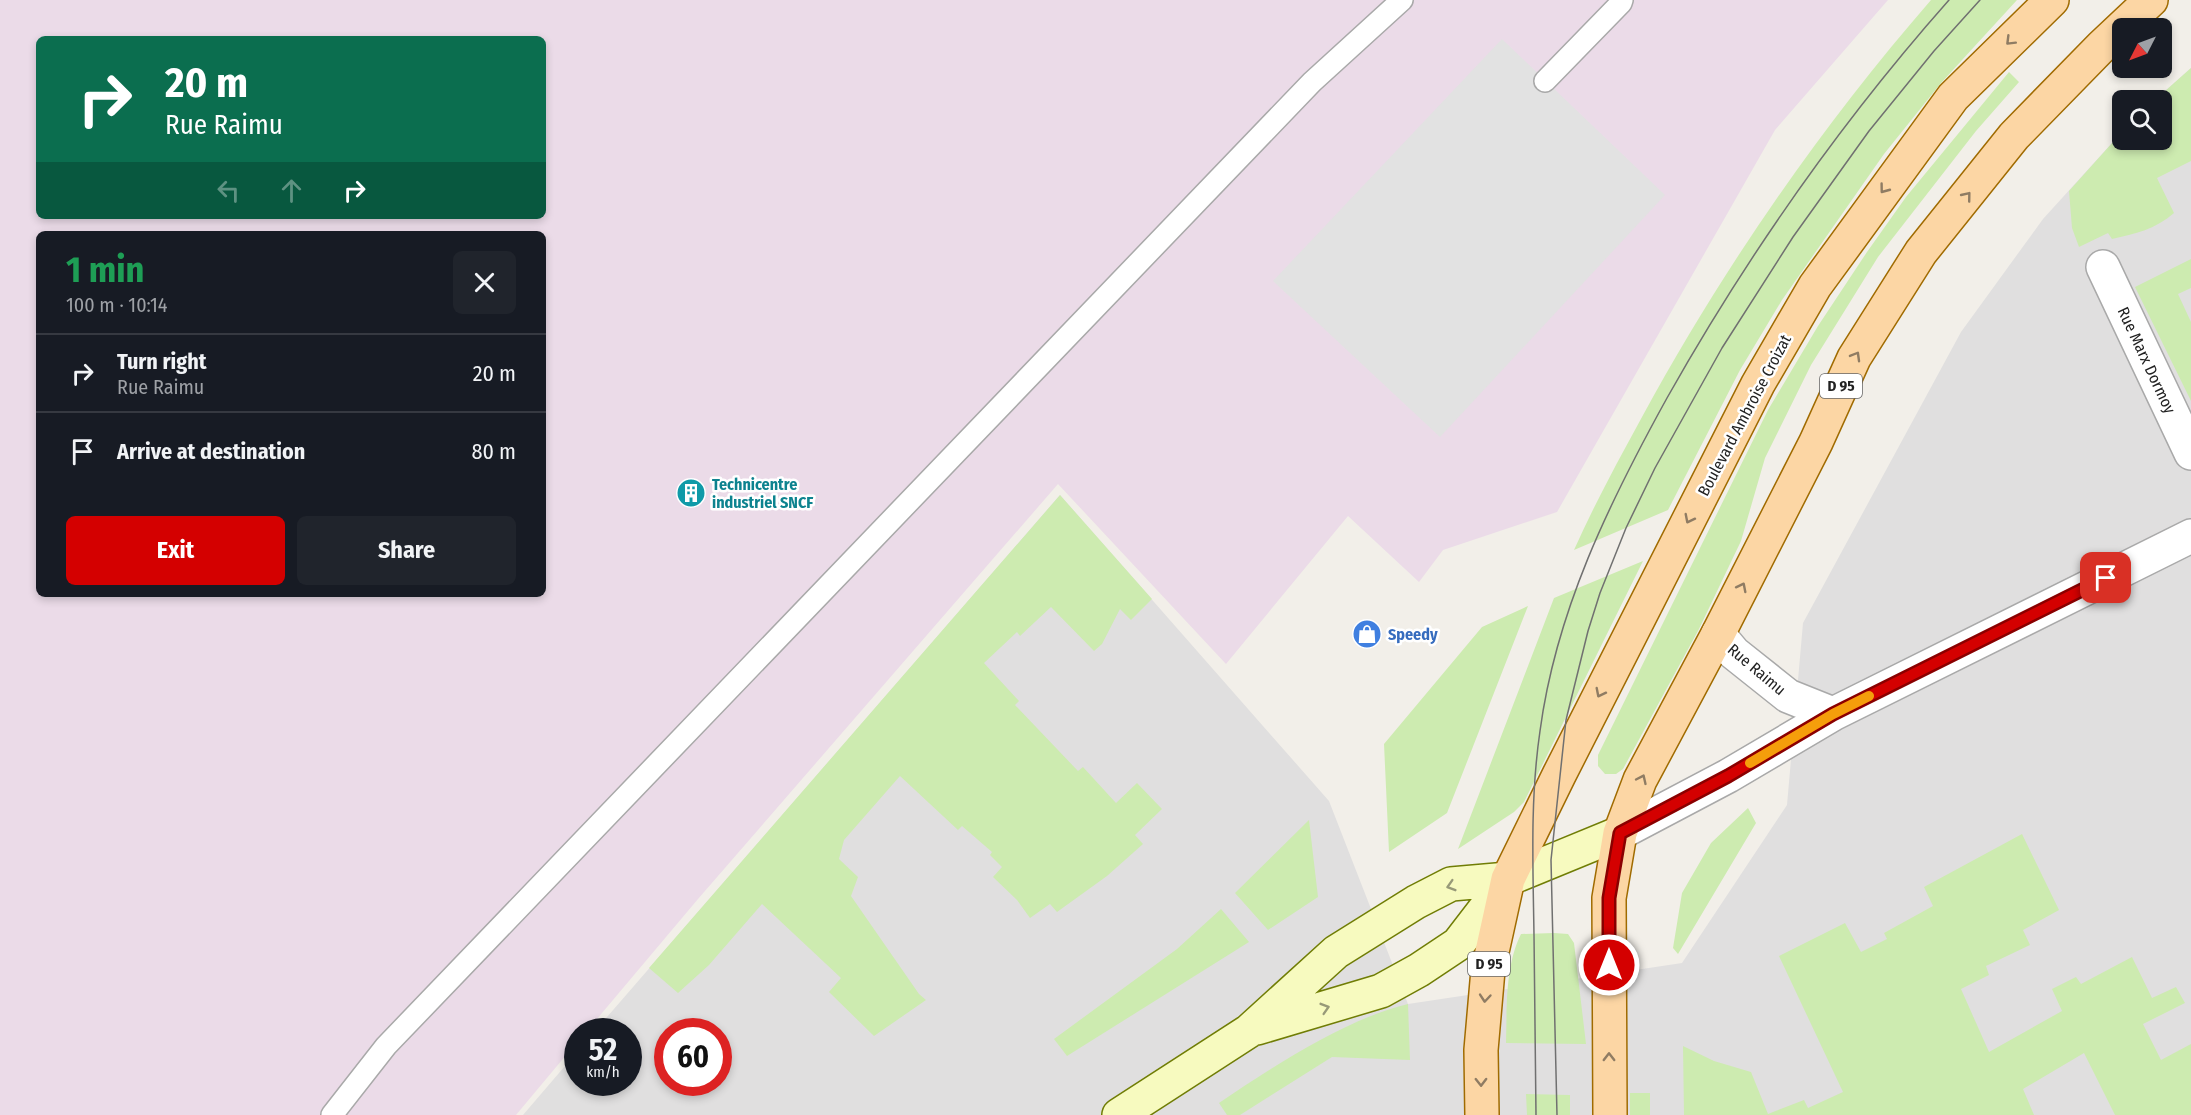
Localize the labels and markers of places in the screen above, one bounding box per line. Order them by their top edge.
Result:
place label: Technicentre industriel SNCF [712,475,813,512]
building icon: Technicentre industriel SNCF [675,477,707,509]
pin [2080,552,2131,603]
shop icon: Speedy [1351,618,1383,650]
place label: Speedy [1388,625,1438,644]

